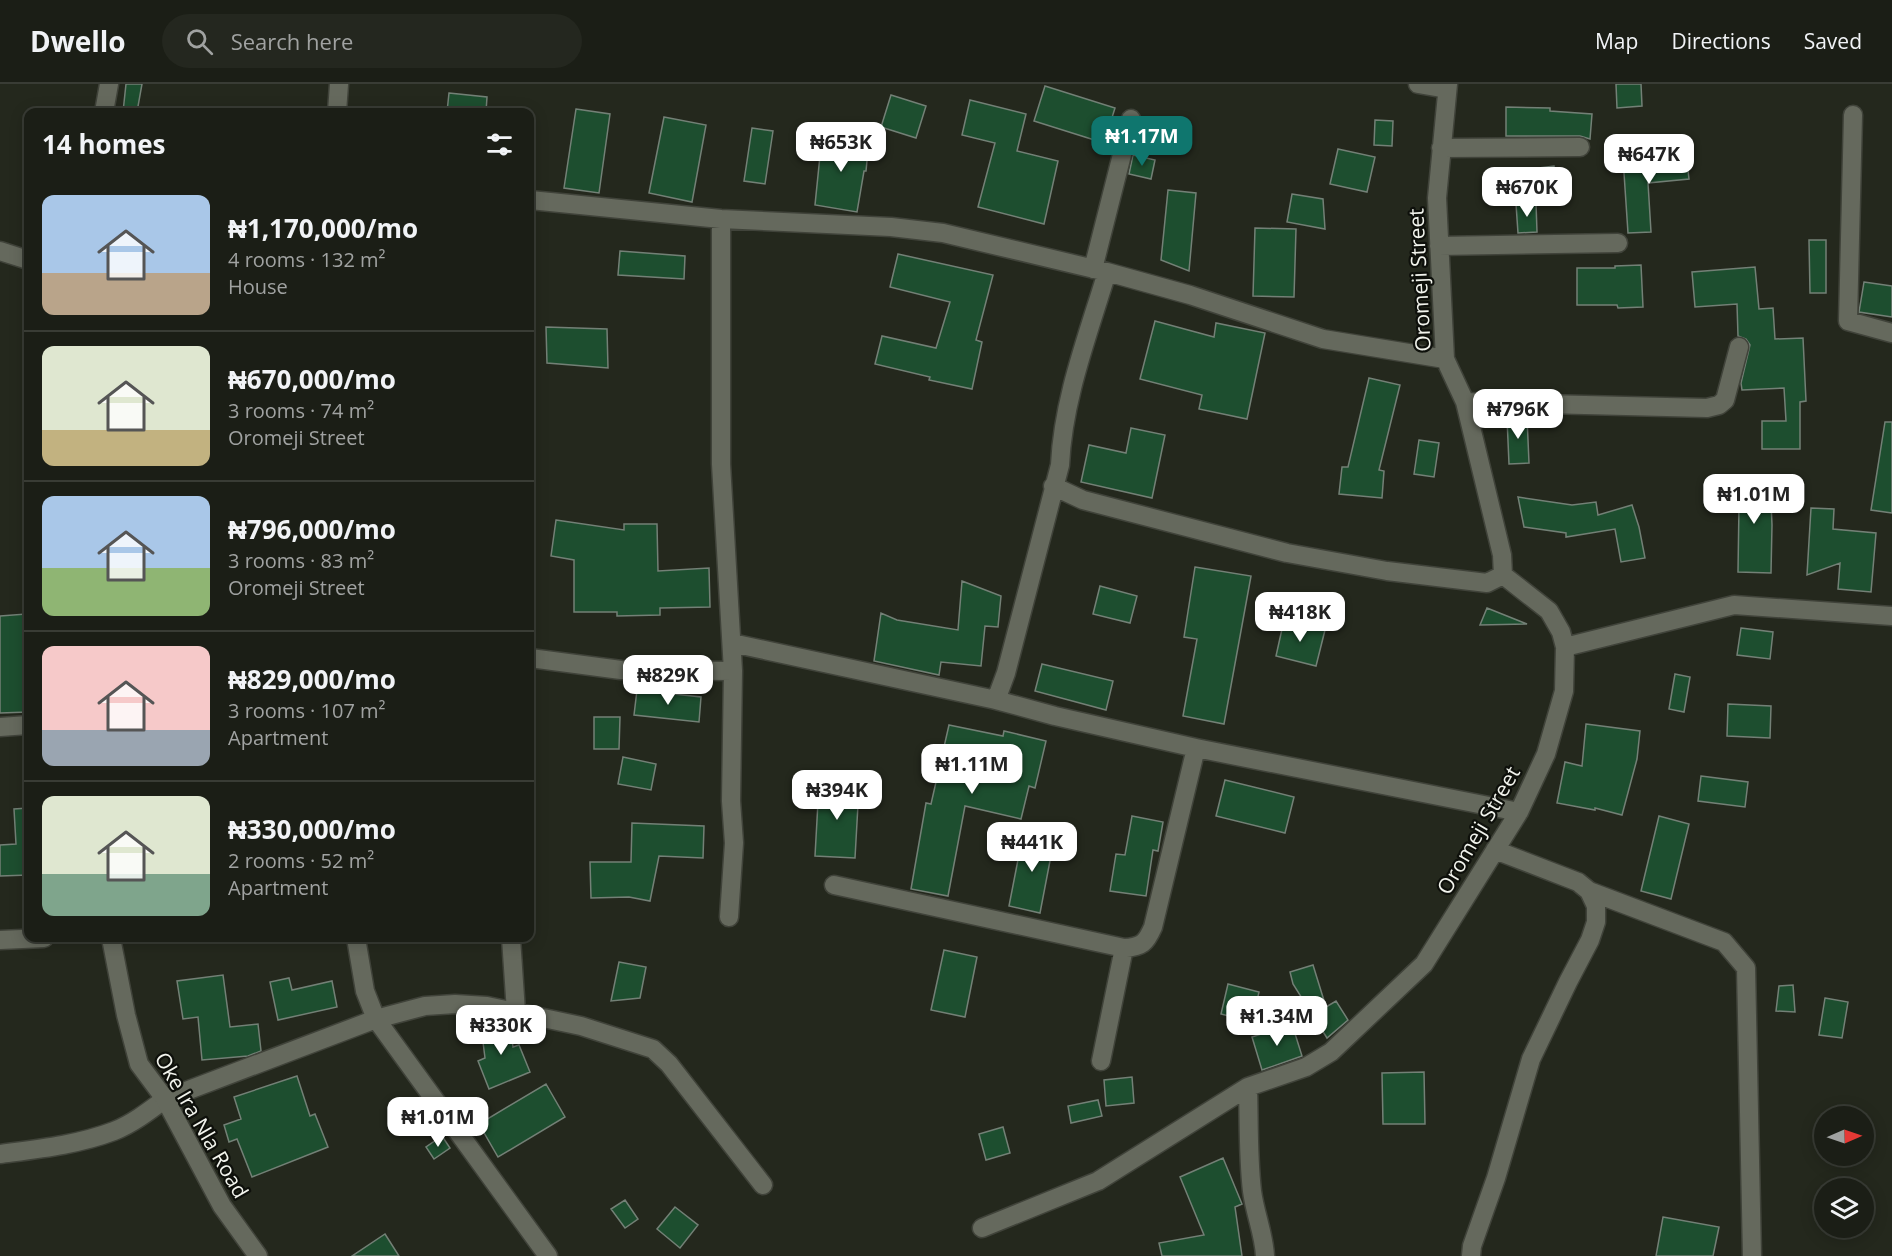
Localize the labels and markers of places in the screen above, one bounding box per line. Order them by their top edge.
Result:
pin: ₦1.17M [1093,116,1191,167]
pin: ₦653K [799,122,883,173]
pin: ₦647K [1607,134,1691,185]
pin: ₦670K [1485,167,1569,218]
pin: ₦796K [1476,389,1560,440]
pin: ₦1.01M [1705,474,1803,525]
pin: ₦418K [1258,592,1342,643]
pin: ₦829K [626,655,710,706]
pin: ₦1.11M [923,744,1021,795]
pin: ₦394K [795,770,879,821]
pin: ₦441K [990,822,1074,873]
pin: ₦1.34M [1228,996,1326,1047]
pin: ₦330K [459,1005,543,1056]
pin: ₦1.01M [389,1097,487,1148]

